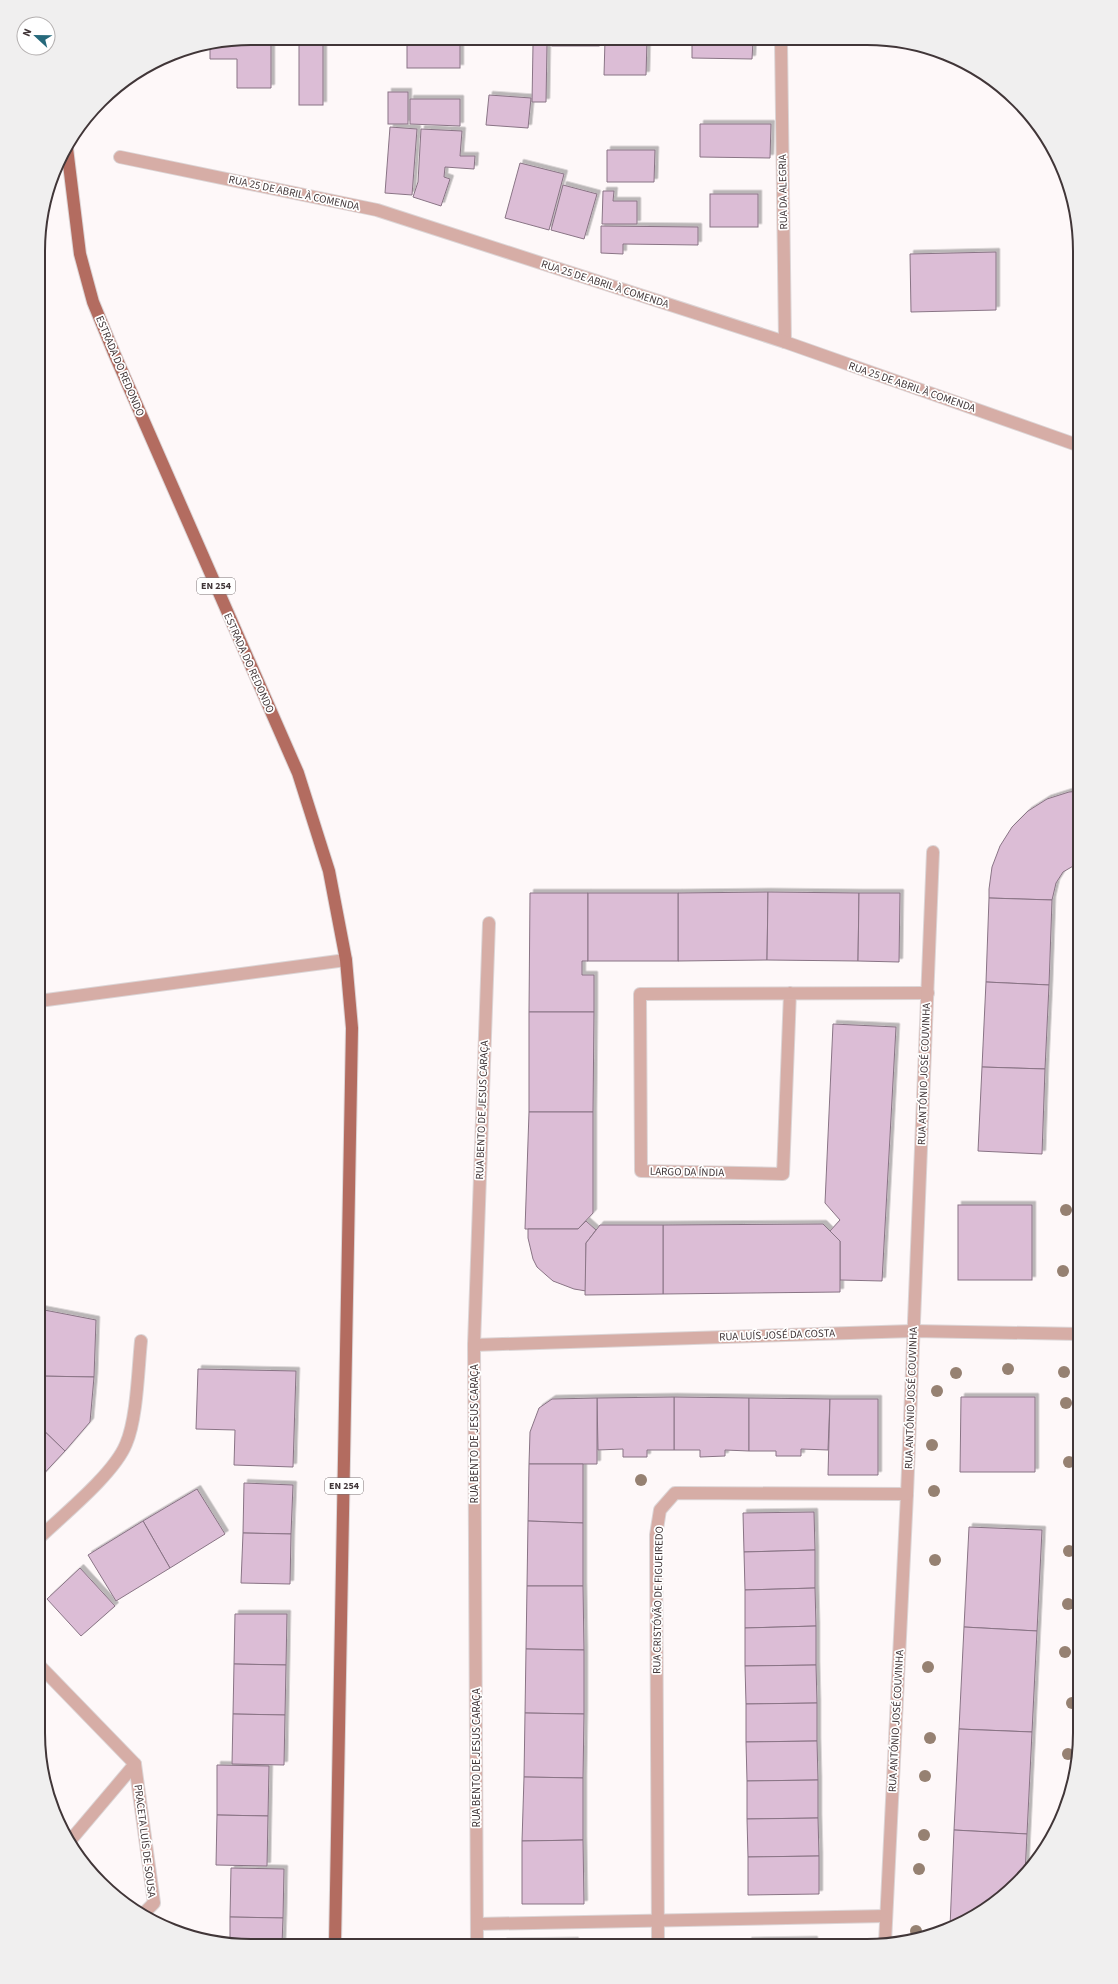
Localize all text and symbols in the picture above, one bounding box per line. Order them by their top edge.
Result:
north arrow [16,16,56,56]
text: N [19,26,36,39]
street label: RUA DA ALEGRIA [775,154,791,230]
street label: RUA 25 DE ABRIL À COMENDA [227,172,361,214]
street label: RUA 25 DE ABRIL À COMENDA [539,256,671,312]
street label: ESTRADA DO REDONDO [92,313,148,419]
street label: RUA 25 DE ABRIL À COMENDA [847,358,978,416]
road number: EN 254 [197,578,235,594]
street label: ESTRADA DO REDONDO [220,611,278,715]
street label: RUA ANTÓNIO JOSÉ COUVINHA [914,1003,934,1145]
street label: RUA BENTO DE JESUS CARAÇA [472,1040,492,1180]
street label: LARGO DA ÍNDIA [650,1164,724,1180]
street label: RUA LUÍS JOSÉ DA COSTA [719,1325,835,1345]
street label: RUA ANTÓNIO JOSÉ COUVINHA [901,1327,921,1469]
street label: RUA BENTO DE JESUS CARAÇA [467,1364,482,1504]
road number: EN 254 [325,1478,363,1494]
street label: RUA CRISTÓVÃO DE FIGUEIREDO [649,1526,667,1674]
street label: RUA ANTÓNIO JOSÉ COUVINHA [885,1649,907,1793]
street label: RUA BENTO DE JESUS CARAÇA [469,1688,484,1828]
street label: PRACETA LUÍS DE SOUSA [131,1784,159,1898]

